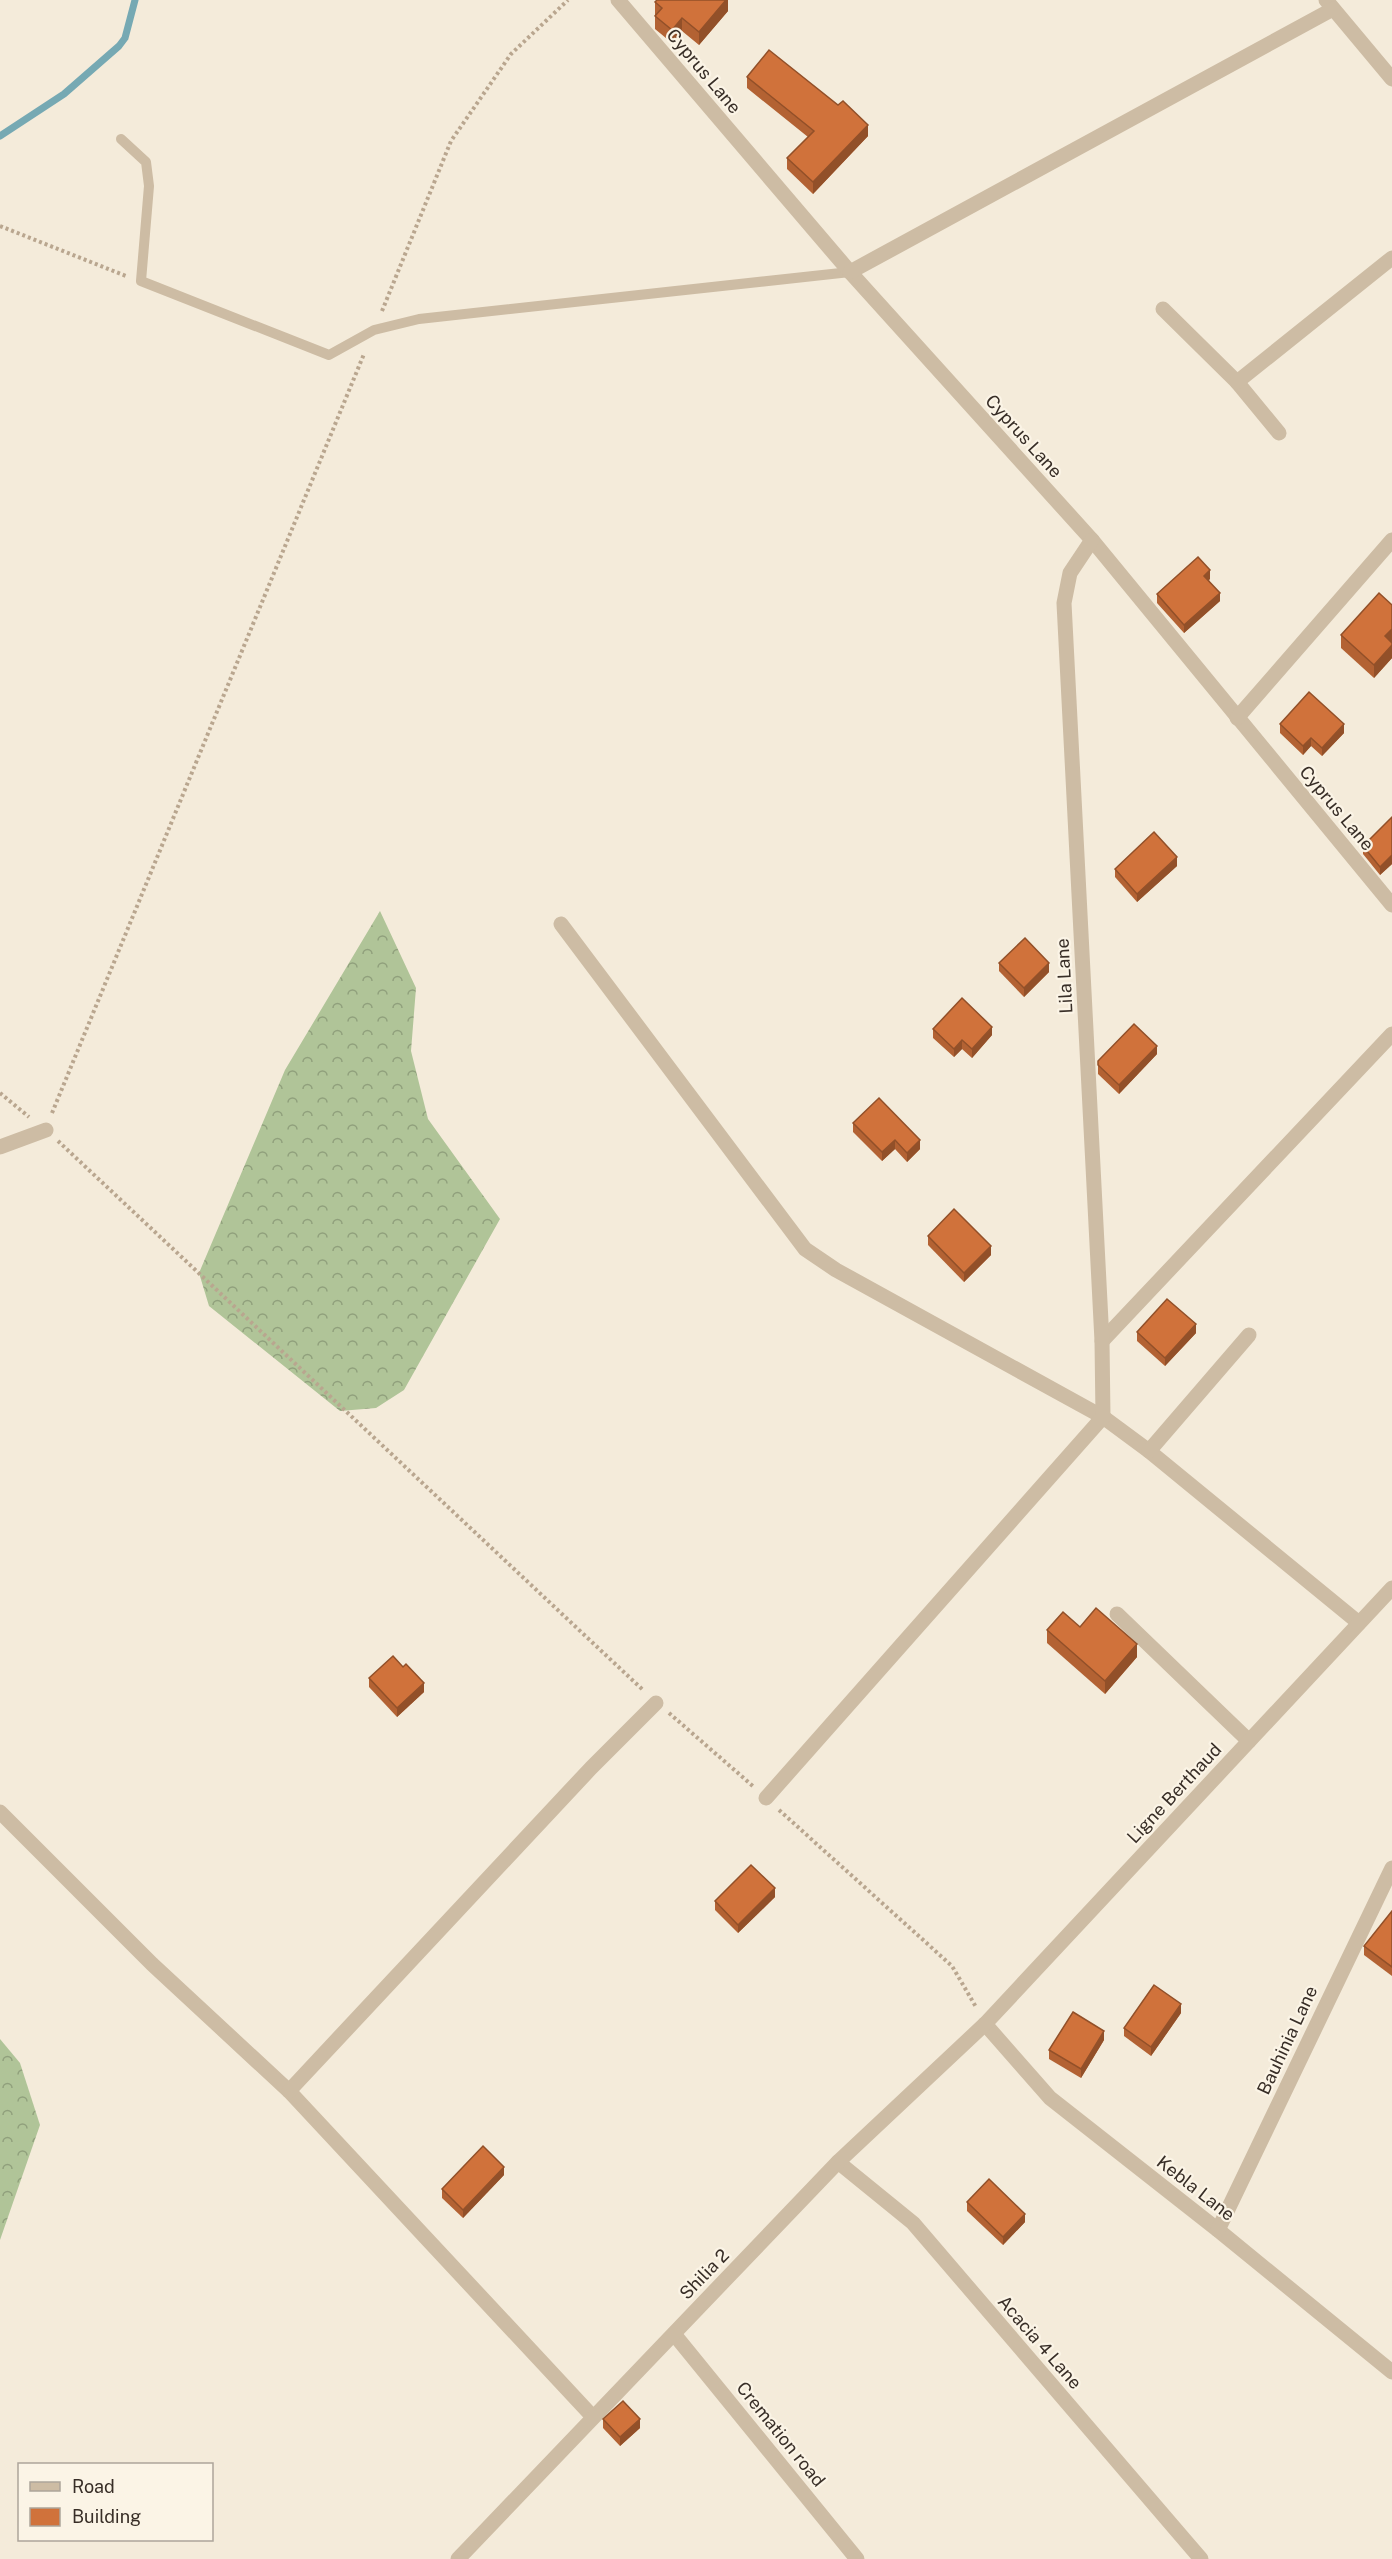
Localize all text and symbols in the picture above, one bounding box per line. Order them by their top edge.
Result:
street label: Cyprus Lane [662,24,746,118]
street label: Cyprus Lane [981,390,1067,482]
street label: Cyprus Lane [1295,761,1379,855]
street label: Lila Lane [1052,938,1076,1014]
street label: Ligne Berthaud [1123,1739,1225,1847]
street label: Bauhinia Lane [1253,1982,1321,2098]
street label: Kebla Lane [1153,2151,1239,2225]
street label: Shilia 2 [675,2244,733,2304]
street label: Acacia 4 Lane [994,2291,1086,2393]
street label: Cremation road [732,2377,830,2491]
legend [18,2463,213,2541]
text: Road [72,2476,115,2497]
text: Building [72,2506,141,2527]

